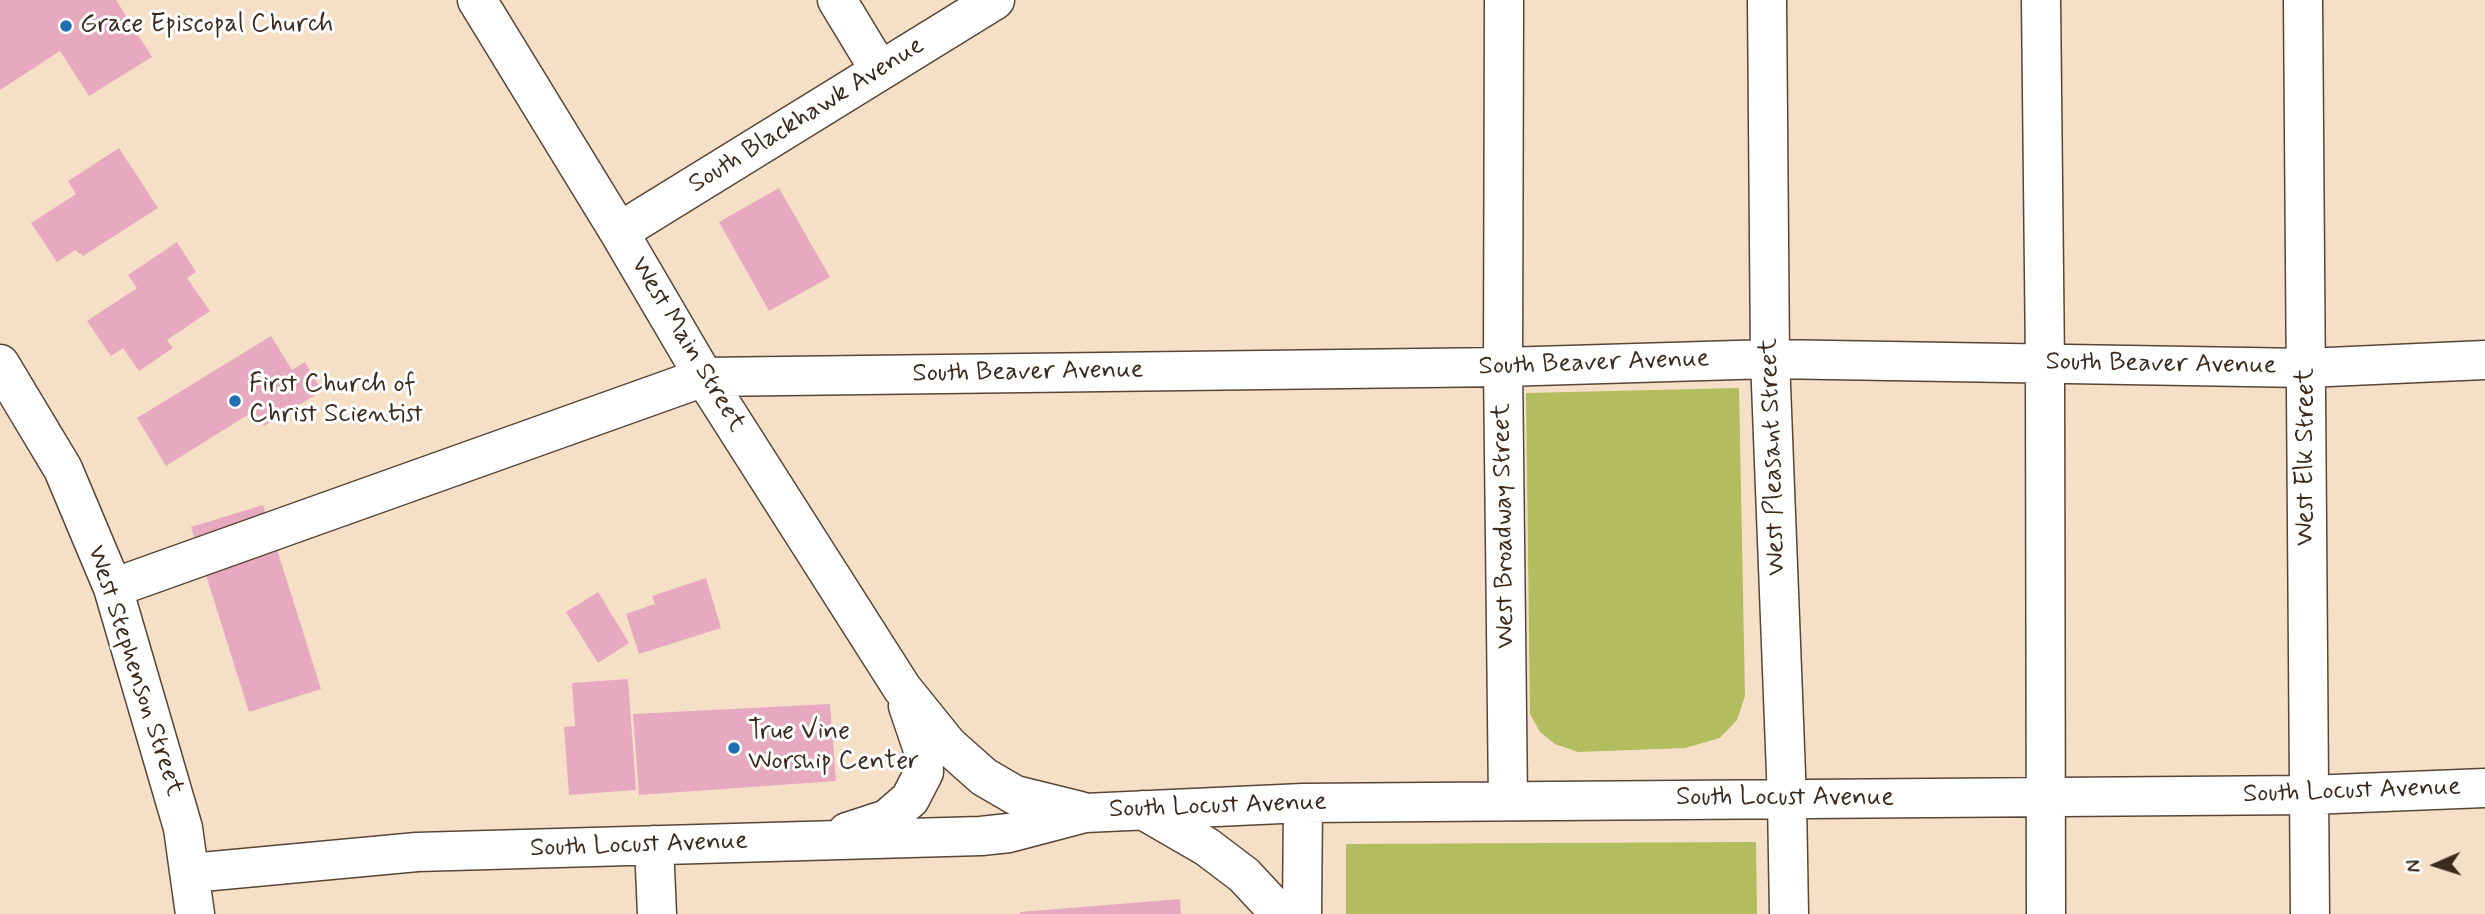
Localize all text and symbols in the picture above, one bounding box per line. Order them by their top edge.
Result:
place label: Grace Episcopal Church [80,10,333,42]
marker: Grace Episcopal Church [58,18,74,34]
street label: South Blackhawk Avenue [684,31,930,201]
street label: West Main Street [622,252,752,438]
street label: West Pleasant Street [1754,338,1794,576]
street label: South Beaver Avenue [1478,344,1710,384]
street label: South Beaver Avenue [2045,347,2277,383]
street label: South Beaver Avenue [912,355,1144,391]
street label: West Elk Street [2291,368,2323,546]
place label: First Church of Christ Scientist [249,370,423,432]
marker: First Church of Christ Scientist [227,393,243,409]
street label: West Broadway Street [1487,403,1523,649]
street label: West Stephenson Street [79,542,189,800]
place label: True Vine Worship Center [748,717,919,778]
marker: True Vine Worship Center [726,740,742,756]
street label: South Locust Avenue [2242,773,2462,811]
street label: South Locust Avenue [1676,783,1894,815]
street label: South Locust Avenue [1108,788,1328,826]
street label: South Locust Avenue [529,827,749,865]
north arrow [2401,830,2471,900]
text: N [2402,859,2427,873]

